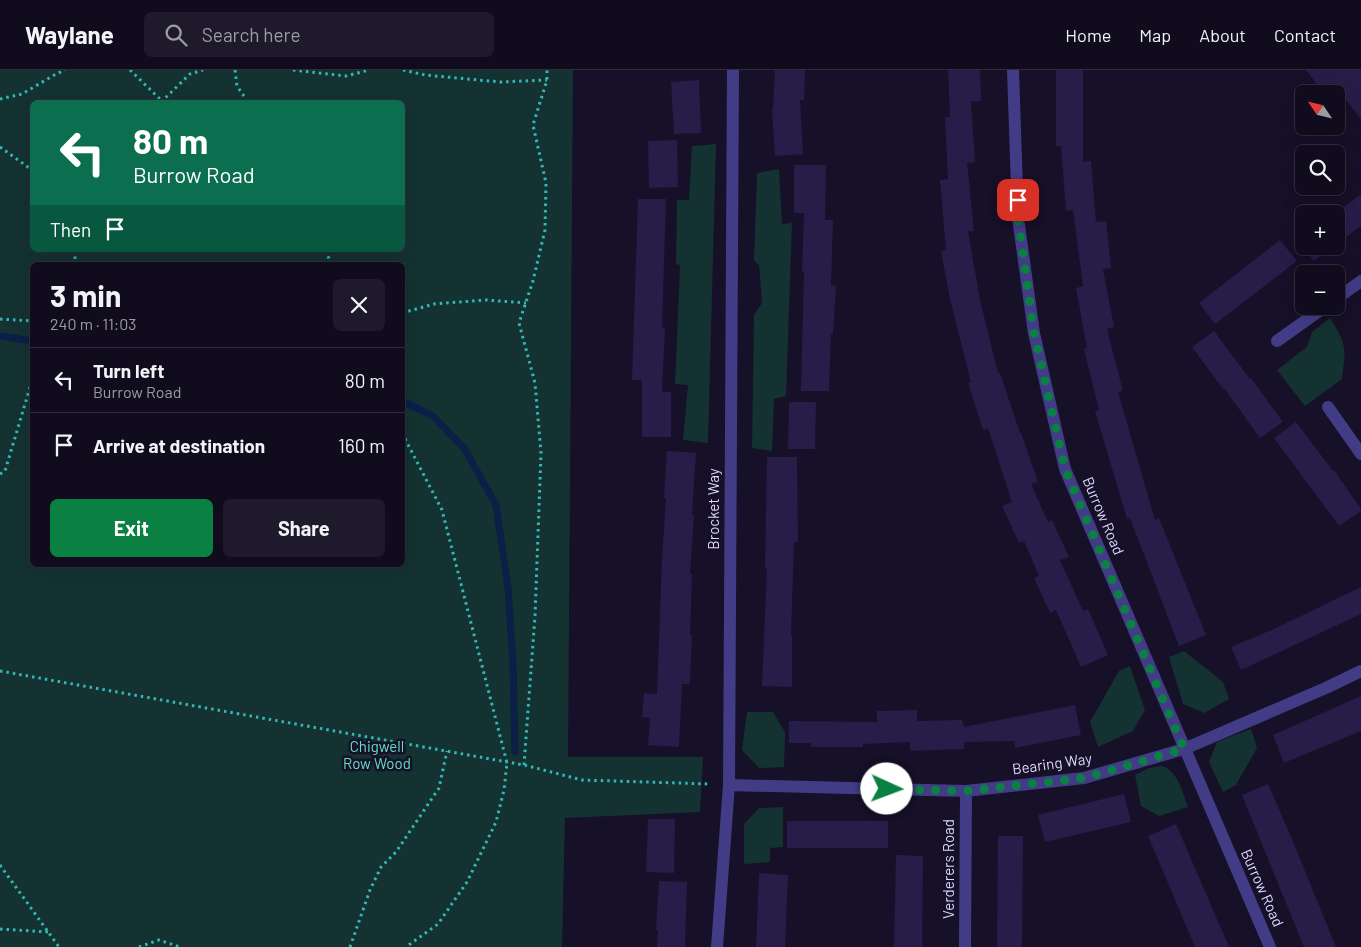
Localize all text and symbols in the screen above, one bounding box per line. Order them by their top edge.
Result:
search box [144,12,494,57]
text: Waylane [25,20,114,49]
icon: search [162,21,190,49]
text: Search here [202,23,301,46]
text: Home [1065,24,1111,46]
text: Map [1139,24,1171,46]
text: About [1199,24,1246,46]
text: Contact [1274,24,1336,46]
north arrow [1295,85,1345,135]
map controls [1295,85,1345,315]
text: 80 m [133,119,208,161]
icon: left [50,120,115,185]
button: search [1295,145,1345,195]
text: Burrow Road [133,161,255,187]
pin [997,179,1039,221]
icon: arrive [1004,186,1032,214]
button: + [1295,205,1345,255]
icon: arrive [101,215,129,243]
text: Then [50,218,91,241]
button: − [1295,265,1345,315]
text: 3 min [50,277,121,313]
button: close [333,279,385,331]
text: 240 m · 11:03 [50,314,137,333]
text: Turn left [93,359,164,382]
icon: left [50,366,78,394]
text: 80 m [345,369,385,392]
text: Burrow Road [93,382,181,401]
icon: arrive [50,431,78,459]
text: Arrive at destination [93,434,265,457]
text: 160 m [338,434,385,457]
street label: Brocket Way [704,468,722,550]
street label: Burrow Road [1079,474,1128,557]
button: Exit [50,499,213,557]
button: Share [223,499,385,557]
park label: Chigwell Row Wood [343,737,411,772]
street label: Bearing Way [1011,748,1093,778]
position arrow [860,762,912,814]
street label: Verderers Road [939,819,957,919]
street label: Burrow Road [1238,846,1288,929]

